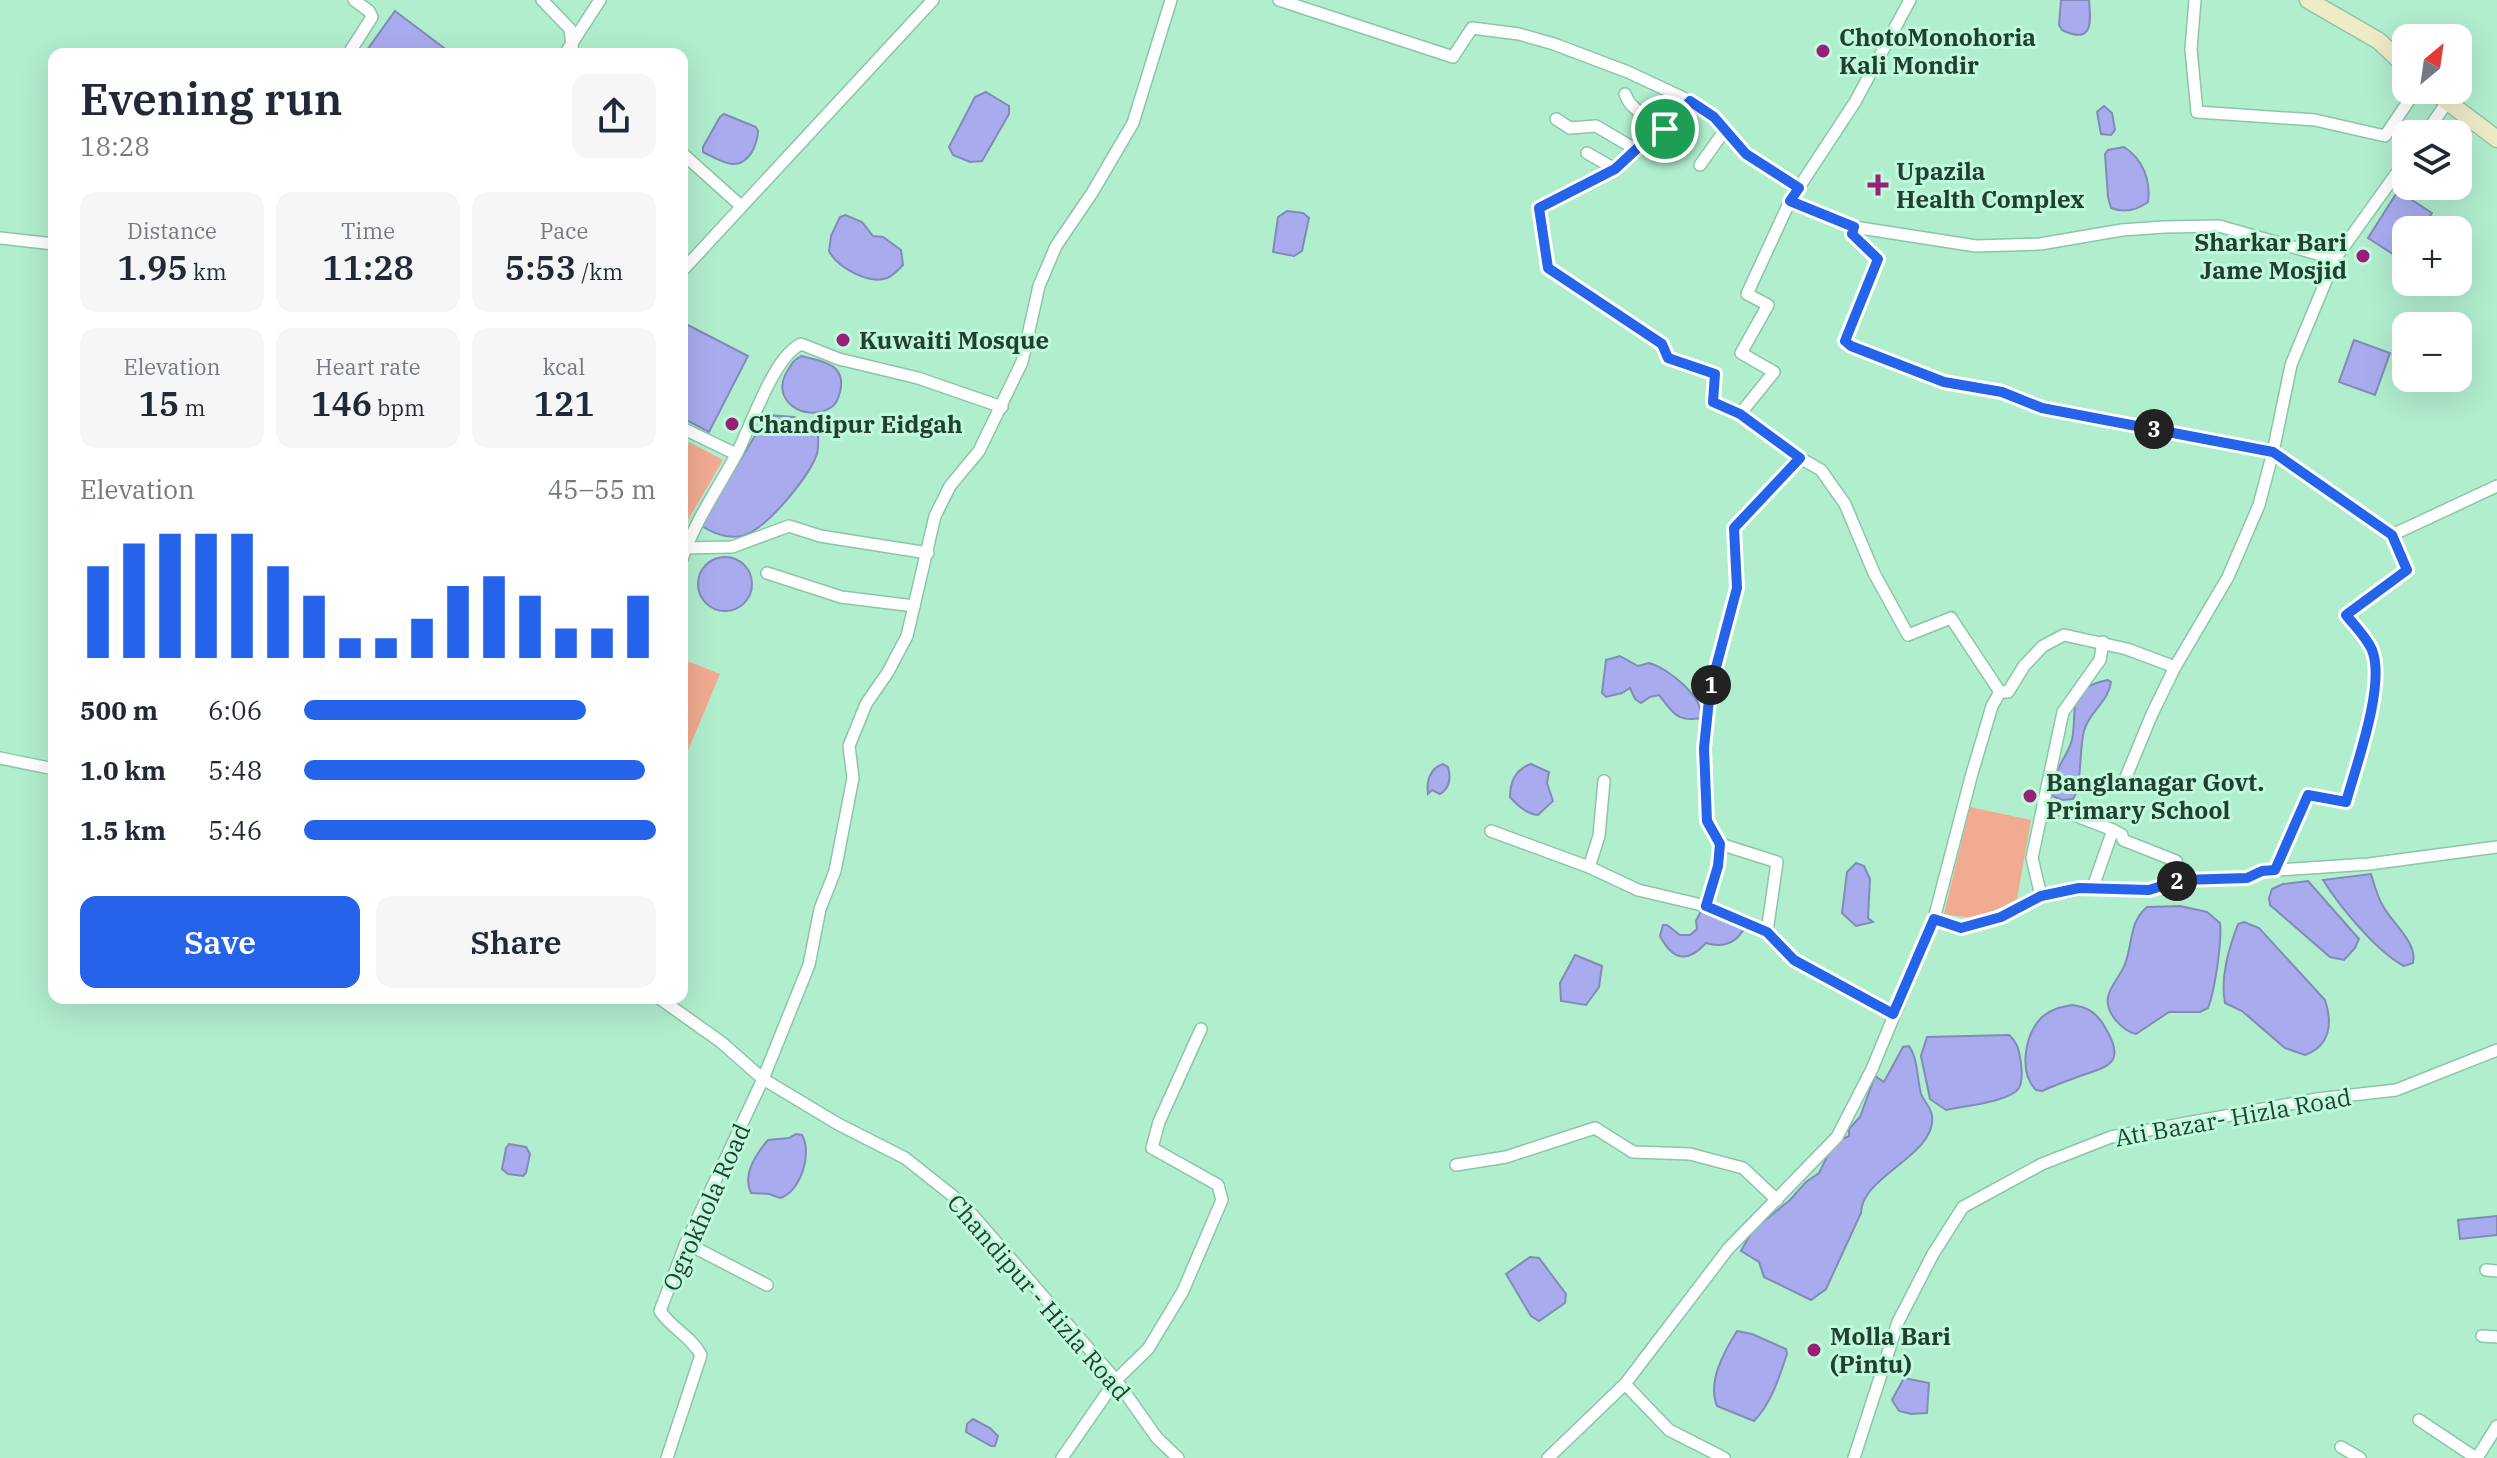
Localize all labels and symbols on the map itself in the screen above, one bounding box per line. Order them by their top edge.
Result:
place label: ChotoMonohoria Kali Mondir [1839,21,2036,81]
north arrow [2392,24,2472,104]
marker: ChotoMonohoria Kali Mondir [1814,42,1832,60]
pin [1631,95,1699,163]
place label: Upazila Health Complex [1896,155,2084,215]
marker: Upazila Health Complex [1867,174,1889,196]
place label: Sharkar Bari Jame Mosjid [2194,226,2347,286]
marker: Sharkar Bari Jame Mosjid [2354,247,2372,265]
place label: Kuwaiti Mosque [859,324,1049,356]
marker: Kuwaiti Mosque [834,331,852,349]
place label: Chandipur Eidgah [748,408,963,440]
pin: 3 [2134,409,2174,449]
marker: Chandipur Eidgah [723,415,741,433]
pin: 1 [1691,665,1731,705]
place label: Banglanagar Govt. Primary School [2046,766,2264,826]
marker: Banglanagar Govt. Primary School [2021,787,2039,805]
pin: 2 [2157,861,2197,901]
street label: Ati Bazar- Hizla Road [2112,1080,2354,1154]
street label: Ogrokhola Road [655,1118,757,1296]
street label: Chandipur - Hizla Road [940,1187,1138,1407]
place label: Molla Bari (Pintu) [1830,1320,1951,1380]
marker: Molla Bari (Pintu) [1805,1341,1823,1359]

